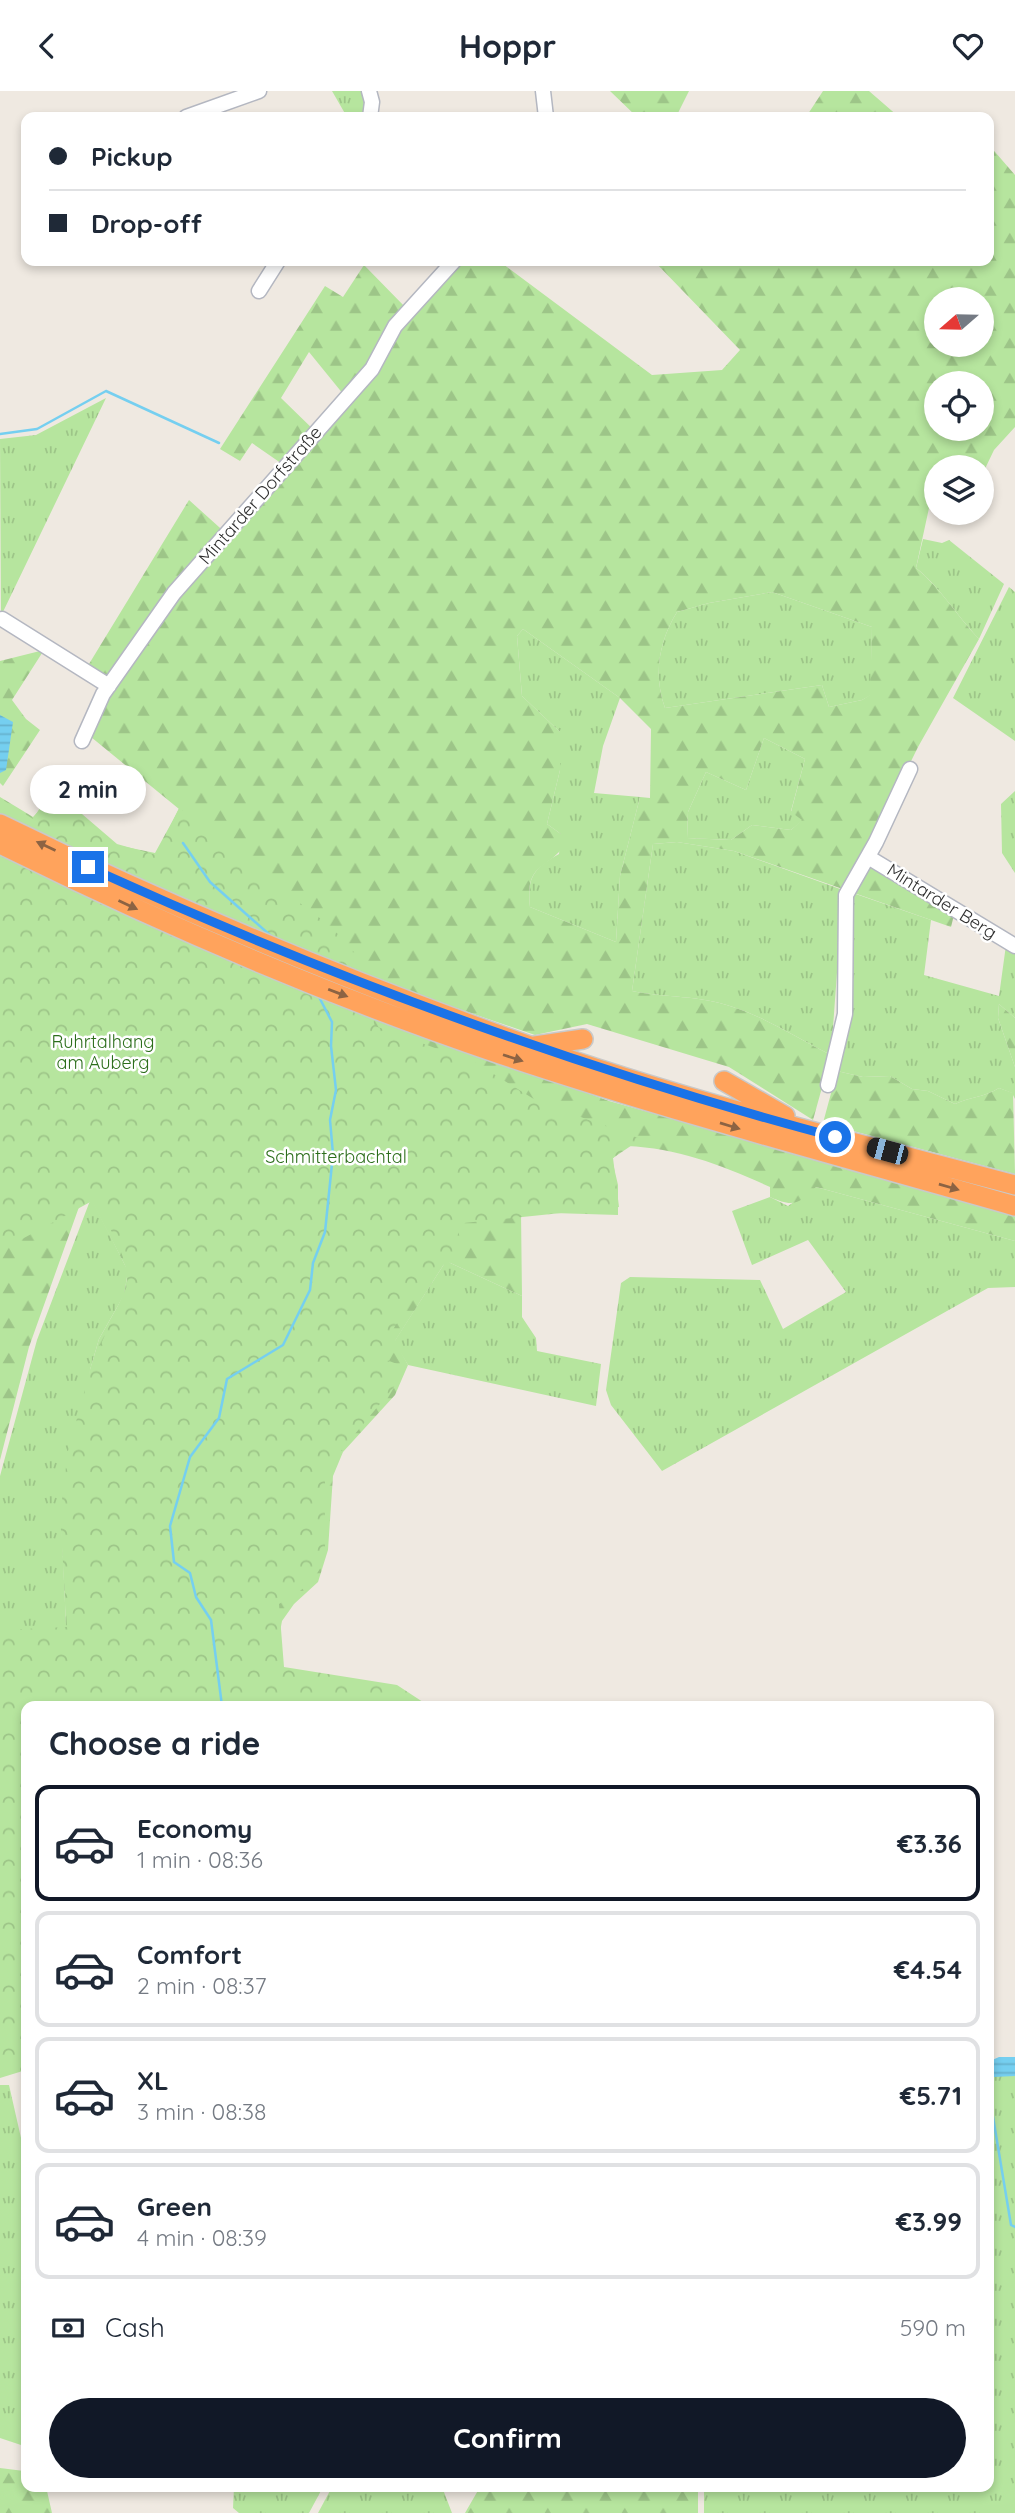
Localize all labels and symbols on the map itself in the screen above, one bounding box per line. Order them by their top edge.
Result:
north arrow [924,287,994,357]
street label: Mintarder Dorfstraße [194,421,326,569]
callout: 2 min [30,765,146,815]
one-way arrow [36,841,56,852]
route end [72,851,104,883]
street label: Mintarder Berg [883,858,1001,944]
one-way arrow [118,899,138,911]
one-way arrow [327,988,348,999]
park label: Ruhrtalhang am Auberg [51,1030,155,1074]
one-way arrow [502,1053,523,1064]
route start [819,1121,851,1153]
one-way arrow [719,1122,740,1132]
car [864,1135,911,1167]
park label: Schmitterbachtal [265,1145,407,1168]
one-way arrow [939,1183,960,1193]

